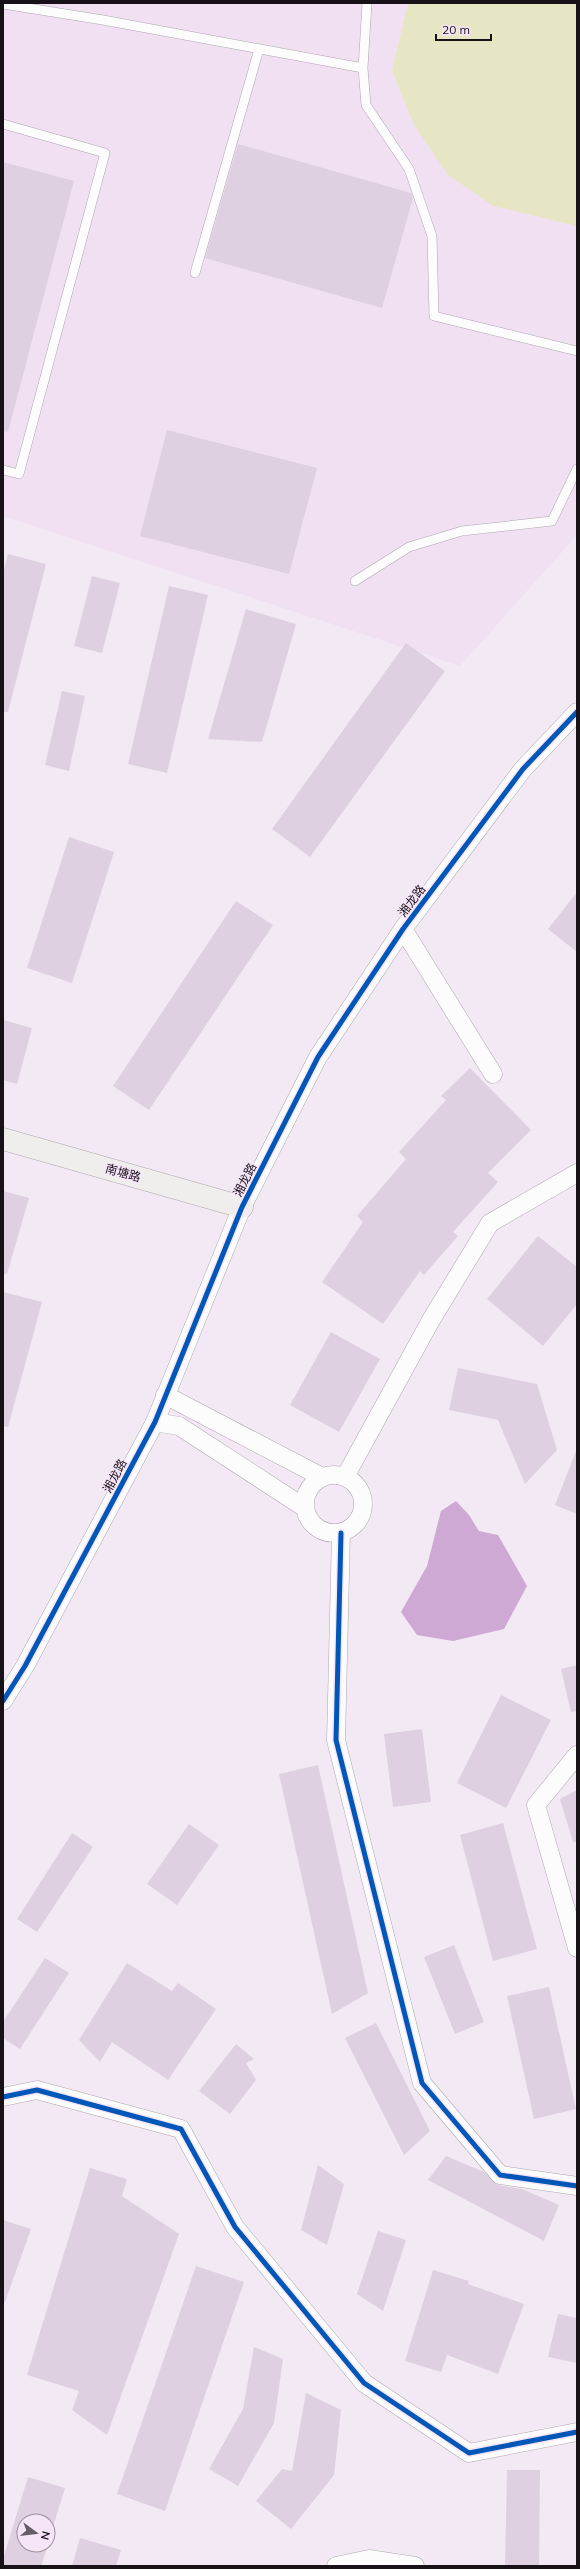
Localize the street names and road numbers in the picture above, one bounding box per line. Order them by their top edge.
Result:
street label: 湘龙路 [395,882,428,920]
street label: 南塘路 [104,1160,143,1185]
street label: 湘龙路 [230,1160,259,1199]
street label: 湘龙路 [99,1456,130,1495]

